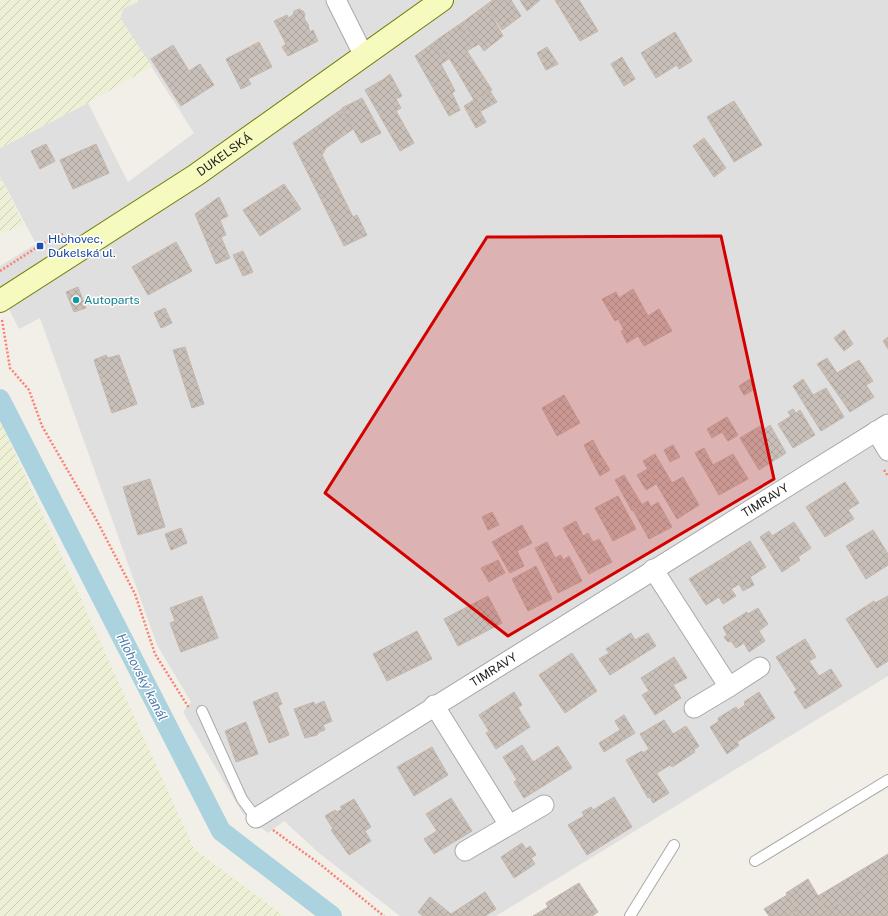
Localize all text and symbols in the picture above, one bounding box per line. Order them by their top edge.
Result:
street label: DUKELSKÁ [194,130,255,179]
place label: Hlohovec, Dukelská ul. [48,232,116,260]
marker: Hlohovec, Dukelská ul. [35,241,45,251]
place label: Autoparts [84,293,140,307]
marker: Autoparts [71,295,81,305]
street label: TIMRAVY [739,480,792,520]
water label: Hlohovský kanál [114,631,171,723]
street label: TIMRAVY [468,650,520,690]

